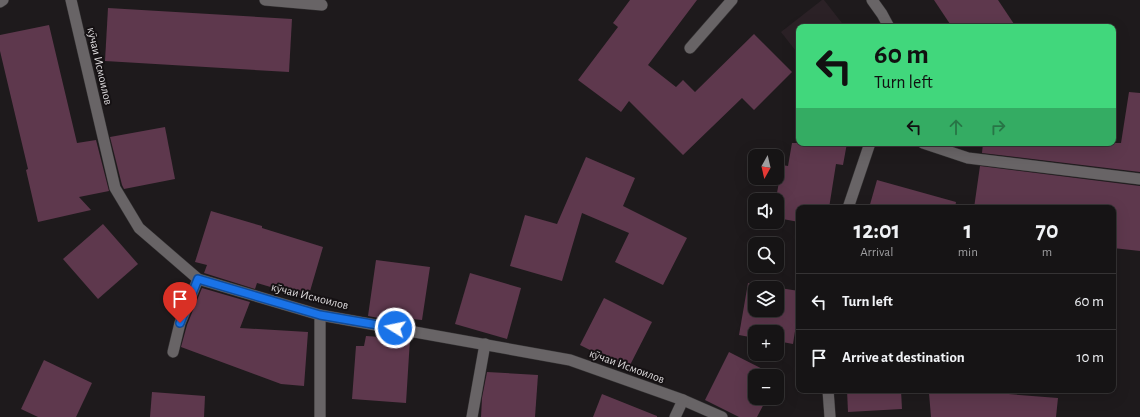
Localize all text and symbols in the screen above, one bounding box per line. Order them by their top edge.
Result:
street label: кӯчаи Исмоилов [84,26,115,107]
icon: left [808,40,860,92]
text: 60 m [874,41,929,69]
text: Turn left [874,74,933,92]
icon: left [903,116,925,138]
icon: ahead [945,116,967,138]
icon: right [987,116,1009,138]
north arrow [748,149,784,185]
map controls [748,149,784,405]
button: sound [748,193,784,229]
text: 12:01 [854,219,900,243]
text: 1 [964,219,972,243]
text: 70 [1036,219,1058,243]
button: search [748,237,784,273]
text: Arrival [860,246,894,259]
text: min [958,246,978,259]
text: m [1042,246,1052,259]
street label: кӯчаи Исмоилов [270,281,350,312]
button: layers [748,281,784,317]
pin [163,282,197,323]
icon: arrive [169,288,191,310]
icon: left [808,291,830,313]
text: Turn left [842,294,893,309]
text: 60 m [1075,294,1104,309]
position arrow [374,307,416,349]
button: + [748,325,784,361]
street label: кӯчаи Исмоилов [587,347,667,386]
icon: arrive [808,347,830,369]
text: Arrive at destination [842,350,965,365]
text: 10 m [1076,350,1104,365]
button: − [748,369,784,405]

